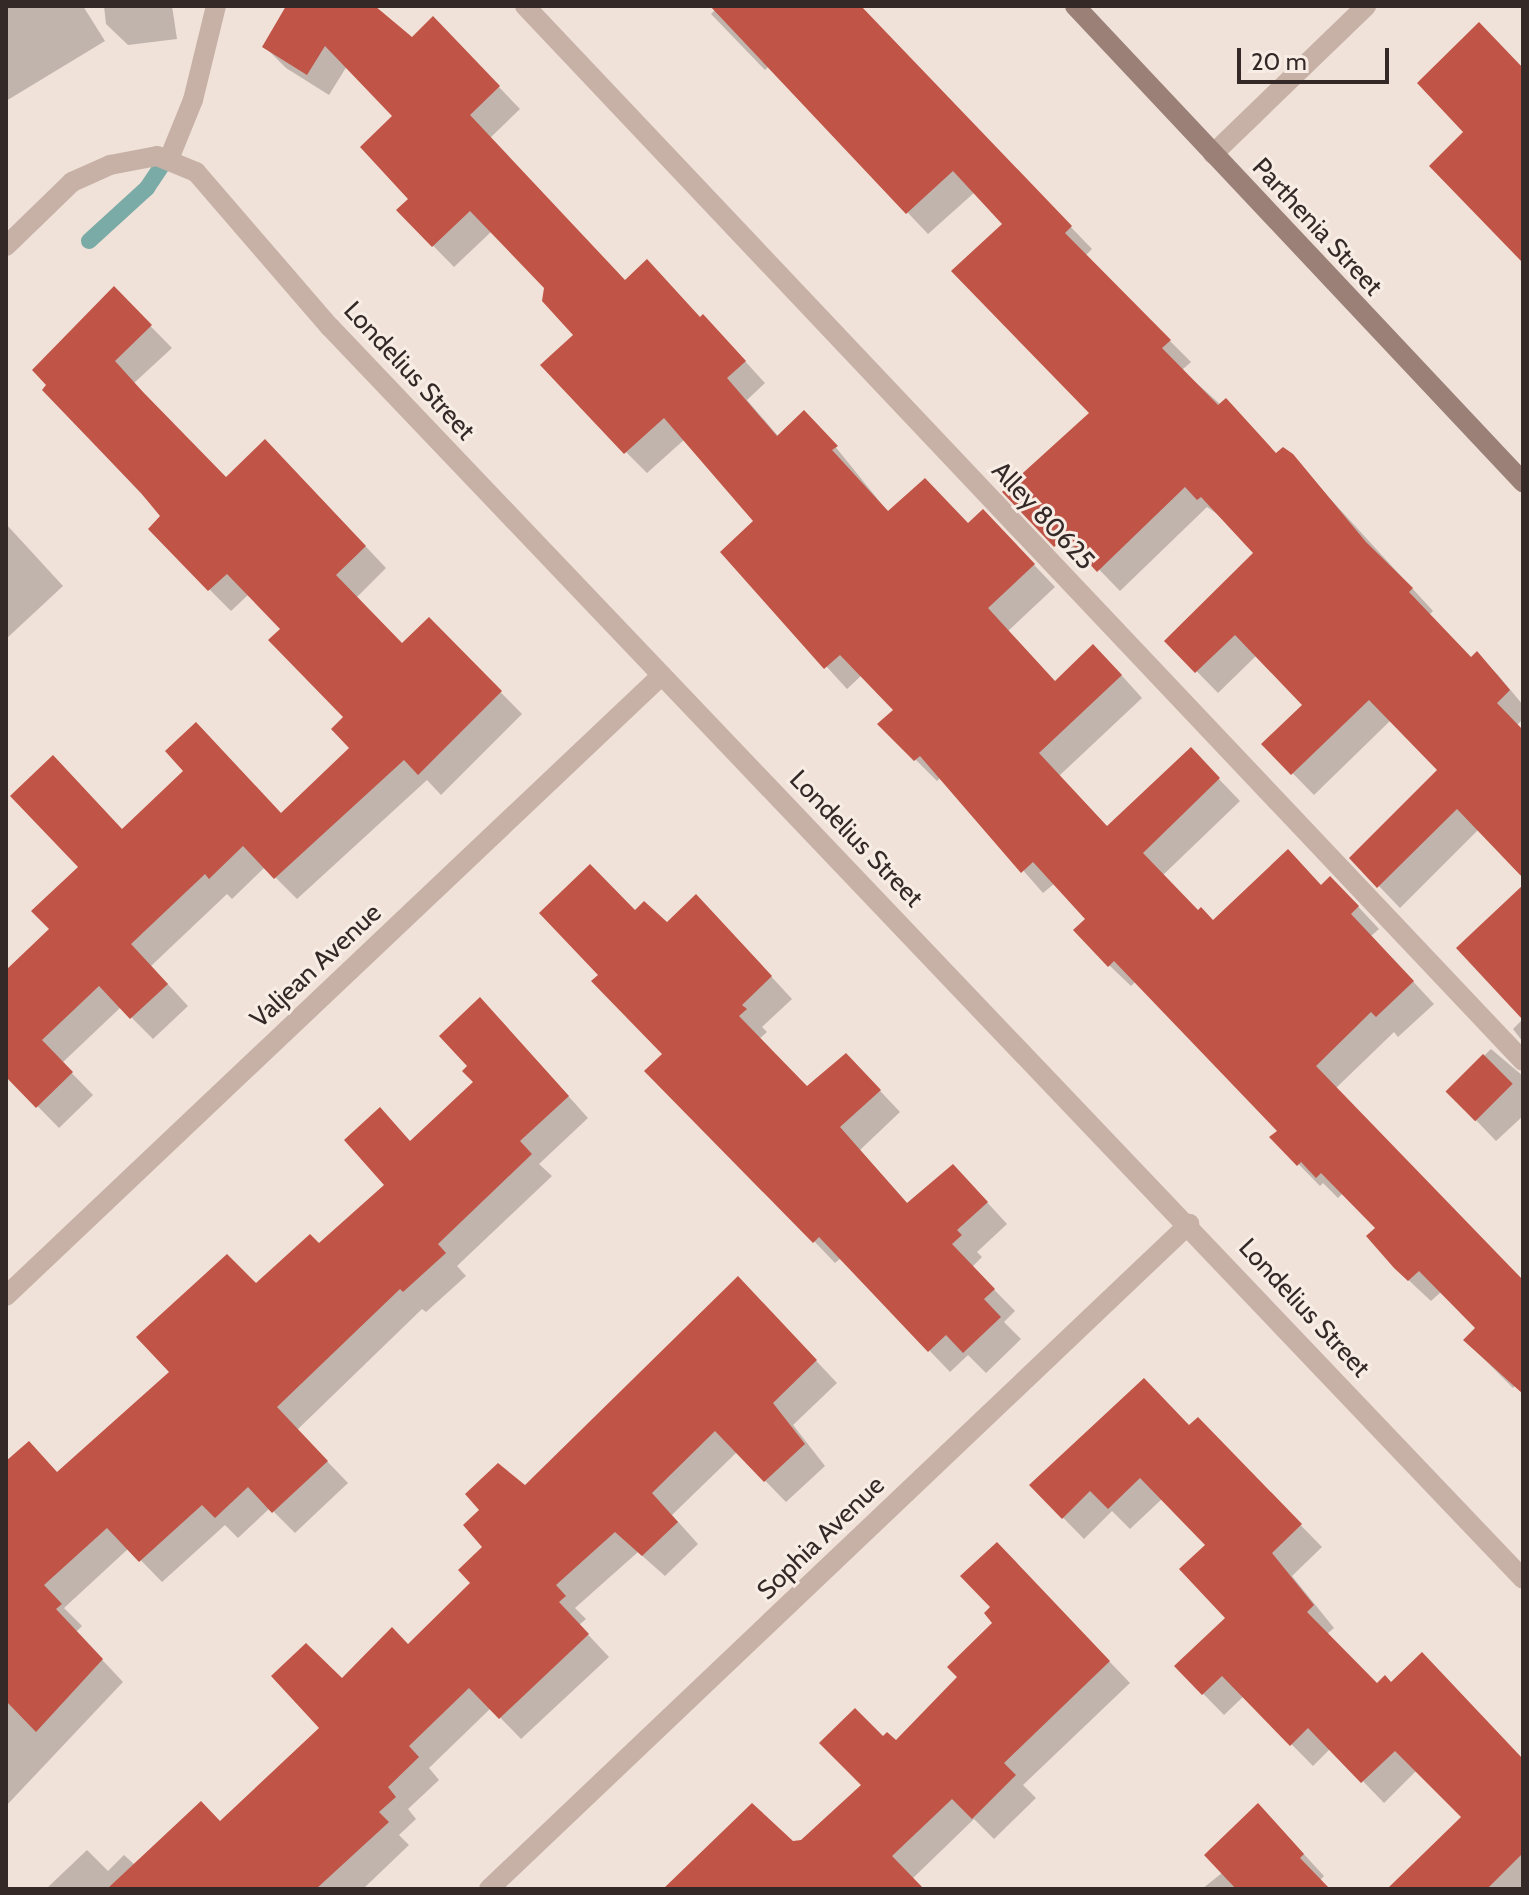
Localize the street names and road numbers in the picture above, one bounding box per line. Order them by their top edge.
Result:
street label: Parthenia Street [1245,152,1389,302]
street label: Londelius Street [337,295,481,447]
street label: Alley 80625 [985,455,1101,577]
street label: Londelius Street [783,764,929,914]
street label: Valjean Avenue [244,897,388,1035]
street label: Londelius Street [1232,1232,1376,1384]
street label: Sophia Avenue [751,1470,891,1606]

